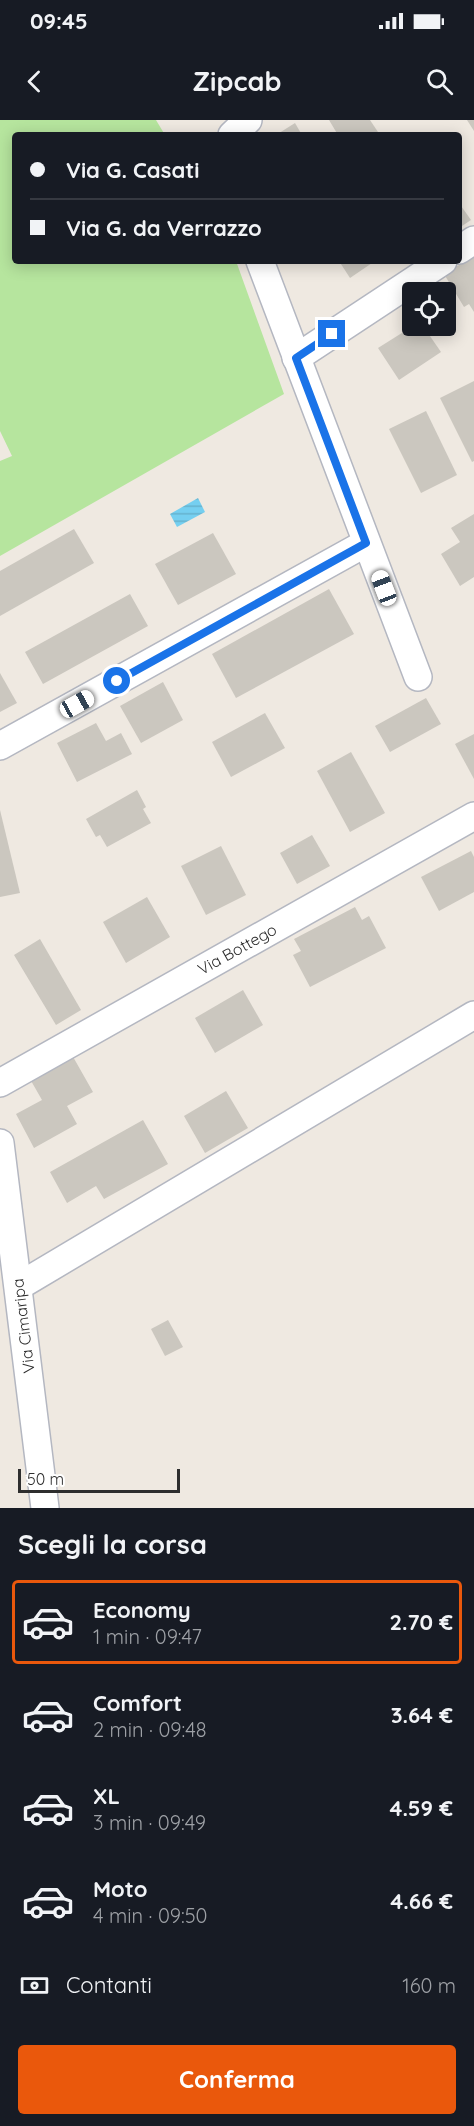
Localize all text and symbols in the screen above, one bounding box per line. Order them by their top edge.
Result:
text: 09:45 [30,7,88,35]
text: Zipcab [193,64,281,98]
icon: back [18,65,51,98]
icon: search [423,65,456,98]
text: Via G. Casati [66,156,199,184]
text: Via G. da Verrazzo [66,214,262,242]
map controls [402,282,456,336]
button: locate [402,282,456,336]
route end [318,320,345,347]
car [369,568,399,608]
route start [103,667,130,694]
car [57,687,97,721]
street label: Via Bottego [194,919,280,979]
street label: Via Cimaripa [7,1278,39,1374]
scale bar [18,1466,180,1494]
text: 50 m [27,1469,64,1489]
text: Scegli la corsa [18,1527,207,1561]
icon: car [21,1595,75,1649]
text: Economy [93,1596,191,1624]
text: 2.70 € [389,1608,453,1636]
text: 1 min · 09:47 [93,1624,202,1649]
icon: car [21,1688,75,1742]
text: Comfort [93,1689,182,1717]
text: 3.64 € [391,1701,453,1729]
text: 2 min · 09:48 [93,1717,207,1742]
icon: car [21,1781,75,1835]
text: XL [93,1782,120,1810]
text: 4.59 € [389,1794,453,1822]
text: 3 min · 09:49 [93,1810,206,1835]
icon: car [21,1874,75,1928]
text: Moto [93,1875,147,1903]
text: 4.66 € [390,1887,453,1915]
text: 4 min · 09:50 [93,1903,208,1928]
icon: cash [18,1969,51,2002]
text: Contanti [66,1971,152,1999]
text: 160 m [402,1973,456,1998]
button: Conferma [18,2045,456,2114]

